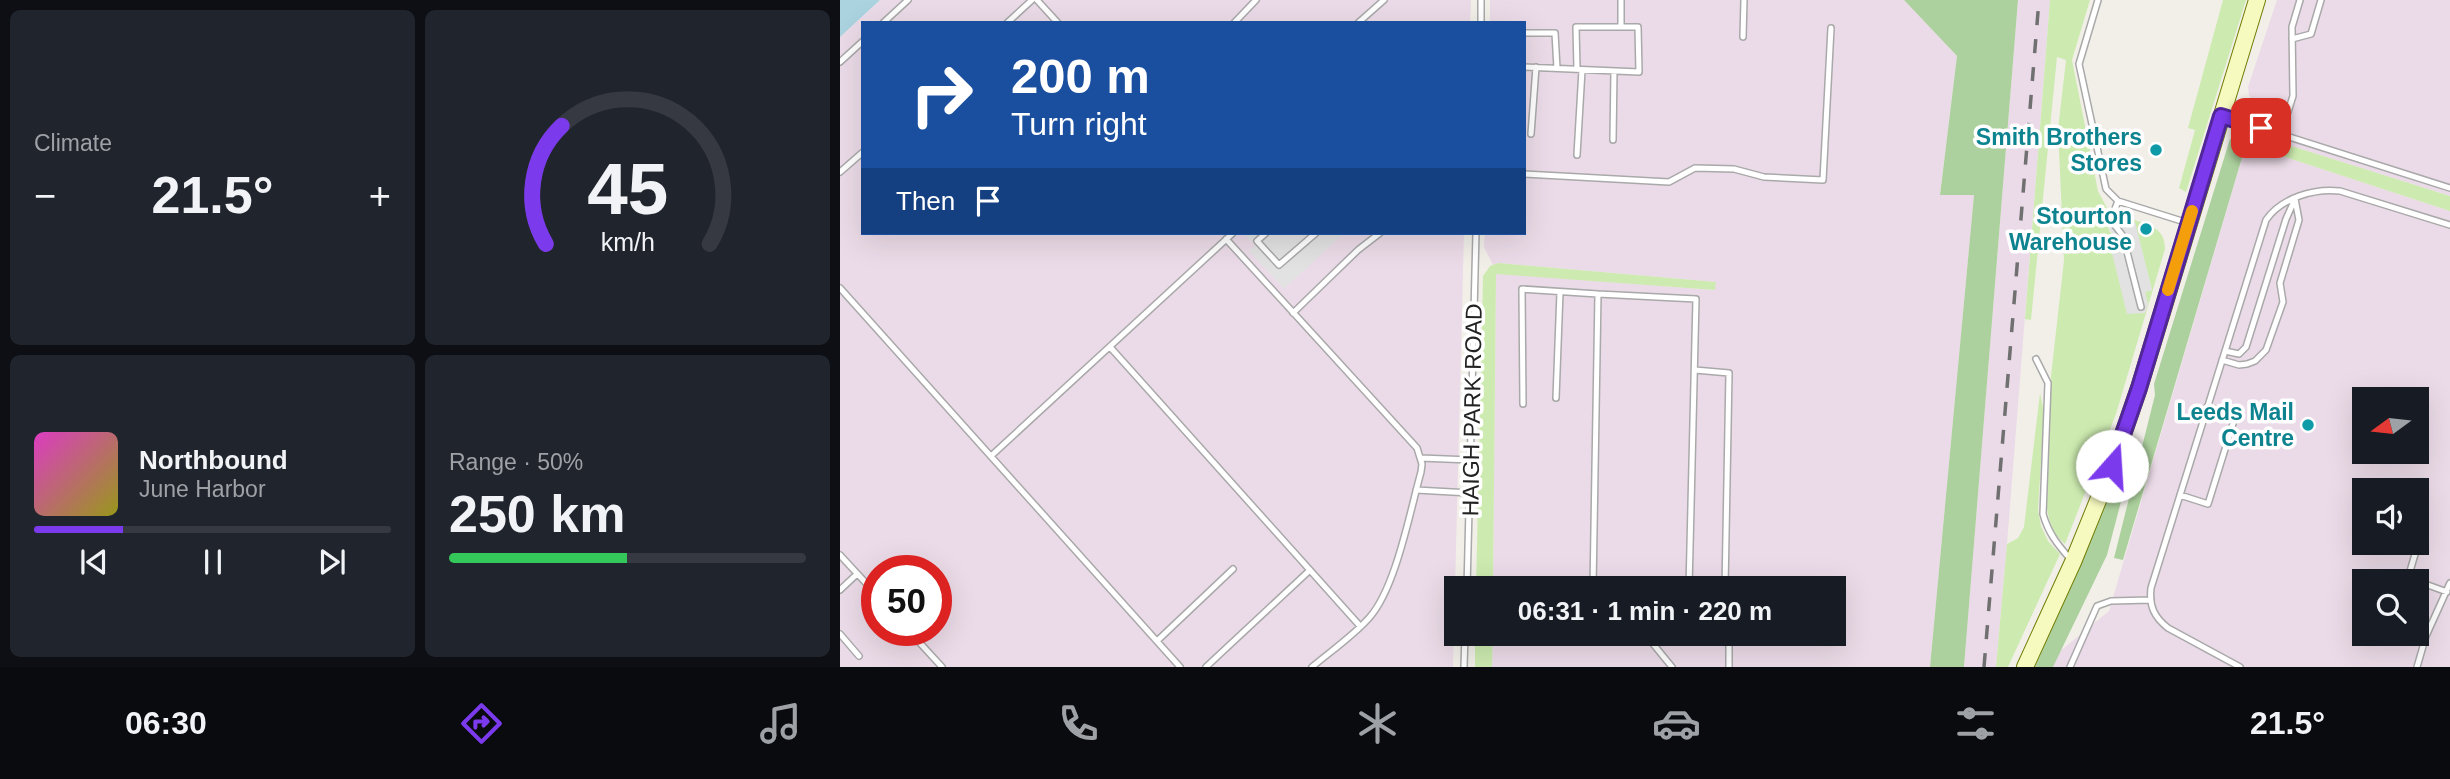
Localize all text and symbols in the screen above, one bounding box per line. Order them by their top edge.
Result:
icon: right [896,49,987,140]
text: 200 m [1011,49,1150,103]
pin [2231,98,2291,158]
text: Turn right [1011,106,1147,142]
icon: arrive [2242,109,2280,147]
place label: Smith Brothers Stores [1976,124,2142,176]
text: Climate [34,130,112,156]
marker: Smith Brothers Stores [2148,142,2164,158]
text: 45 [587,148,668,229]
text: 21.5° [151,166,274,224]
text: − [34,175,56,217]
text: + [369,175,391,217]
icon: arrive [969,182,1007,220]
text: Then [896,186,955,216]
place label: Stourton Warehouse [2009,203,2132,255]
marker: Stourton Warehouse [2138,221,2154,237]
text: km/h [600,227,655,255]
street label: HAIGH PARK ROAD [1457,303,1487,517]
north arrow [2352,387,2429,464]
map controls [2352,387,2429,646]
place label: Leeds Mail Centre [2176,399,2294,451]
marker: Leeds Mail Centre [2300,417,2316,433]
position arrow [2075,429,2149,503]
text: Northbound [139,445,288,475]
text: Range · 50% [449,449,583,475]
text: June Harbor [139,476,266,502]
button: sound [2352,478,2429,555]
text: 250 km [449,485,625,543]
icon: previous [75,543,113,581]
icon: pause [194,543,232,581]
icon: next [313,543,351,581]
speed limit sign: 50 [861,555,952,646]
button: search [2352,569,2429,646]
text: 06:31 · 1 min · 220 m [1518,596,1772,626]
icon: directions [457,699,506,748]
icon: music [756,699,805,748]
icon: phone [1054,699,1103,748]
icon: climate [1353,699,1402,748]
icon: car [1652,699,1701,748]
icon: filters [1951,699,2000,748]
text: 06:30 [125,705,207,741]
text: 21.5° [2250,705,2325,741]

